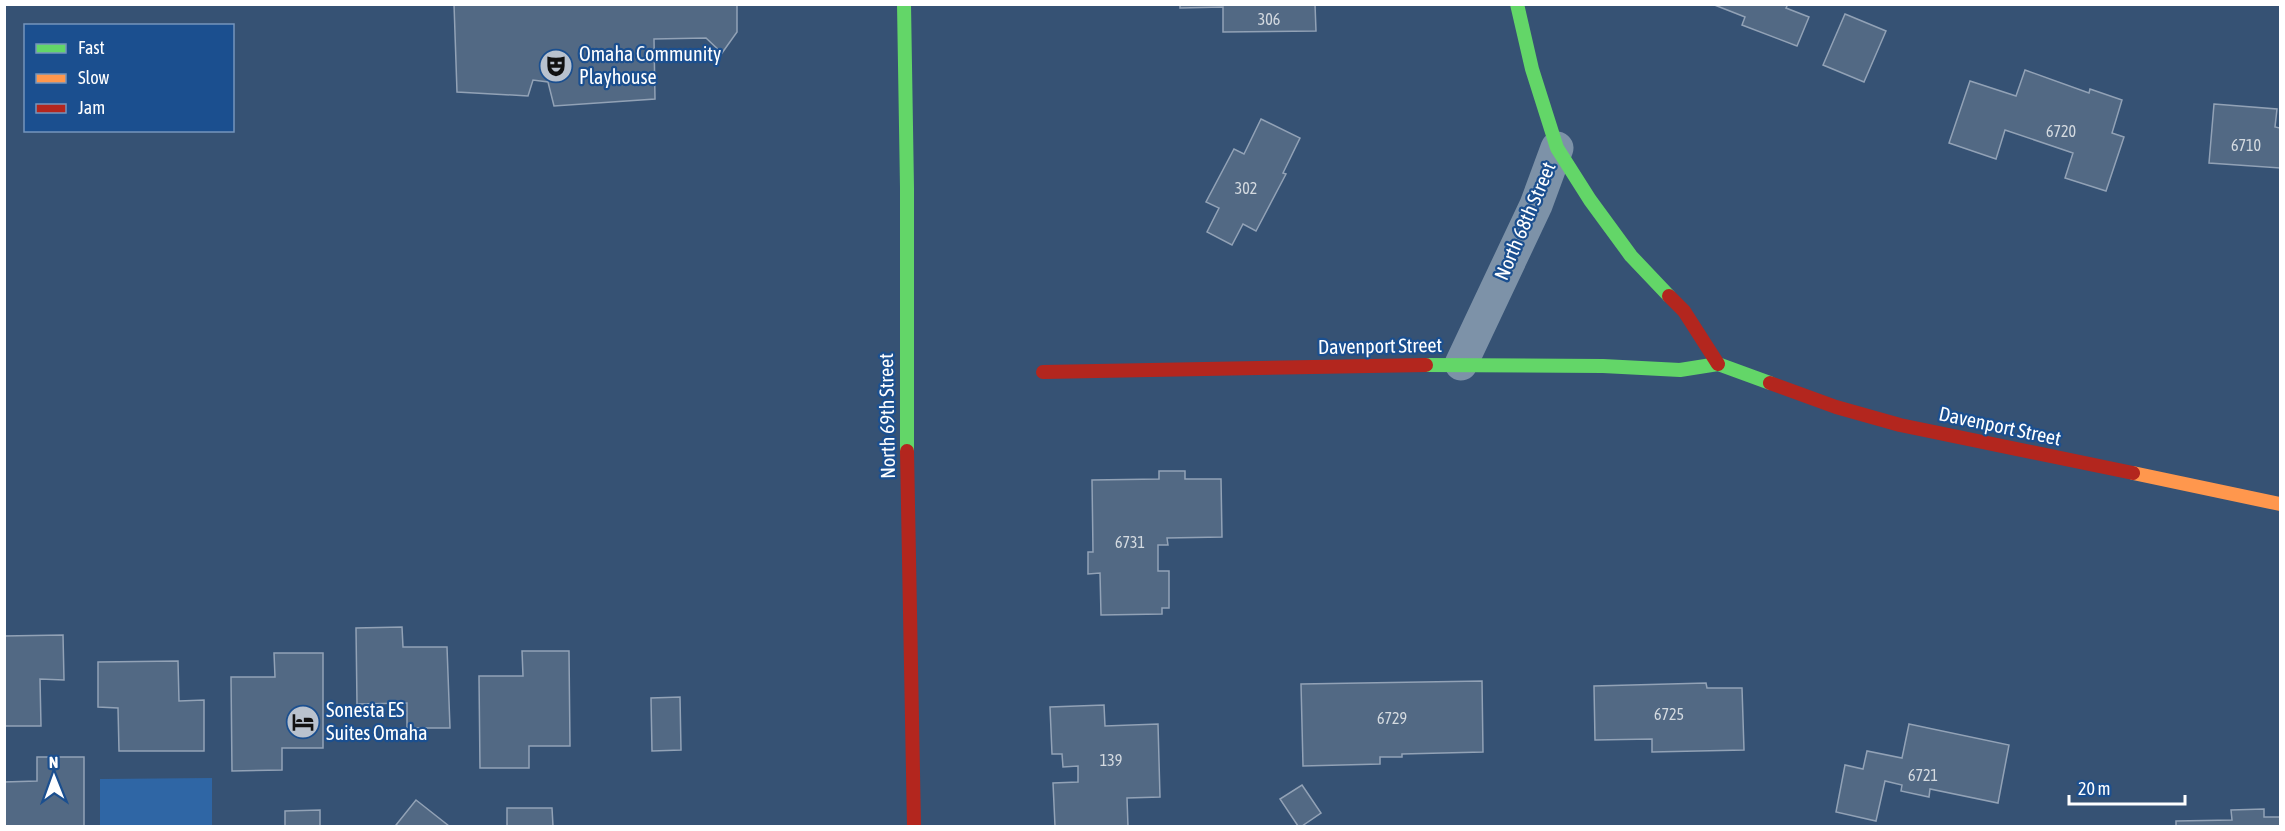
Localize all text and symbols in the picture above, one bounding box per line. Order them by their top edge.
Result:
house number: 306 [1258,10,1280,28]
legend [24,24,234,132]
text: Fast [78,37,105,58]
place label: Omaha Community Playhouse [579,42,721,88]
theatre icon: Omaha Community Playhouse [538,48,574,84]
text: Slow [78,67,109,88]
text: Jam [78,97,105,118]
house number: 6720 [2046,122,2076,140]
house number: 6710 [2231,136,2261,154]
street label: North 68th Street [1489,158,1560,283]
house number: 302 [1235,179,1257,197]
street label: Davenport Street [1318,333,1443,358]
street label: North 69th Street [874,353,899,479]
street label: Davenport Street [1937,401,2064,450]
house number: 6731 [1115,533,1145,551]
place label: Sonesta ES Suites Omaha [326,698,427,744]
hotel icon: Sonesta ES Suites Omaha [285,704,321,740]
house number: 6725 [1654,705,1684,723]
house number: 6729 [1377,709,1407,727]
north arrow [24,747,84,807]
house number: 139 [1100,751,1122,769]
text: N [49,753,59,771]
house number: 6721 [1908,766,1938,784]
scale bar [2069,768,2184,806]
text: 20 m [2078,778,2110,799]

